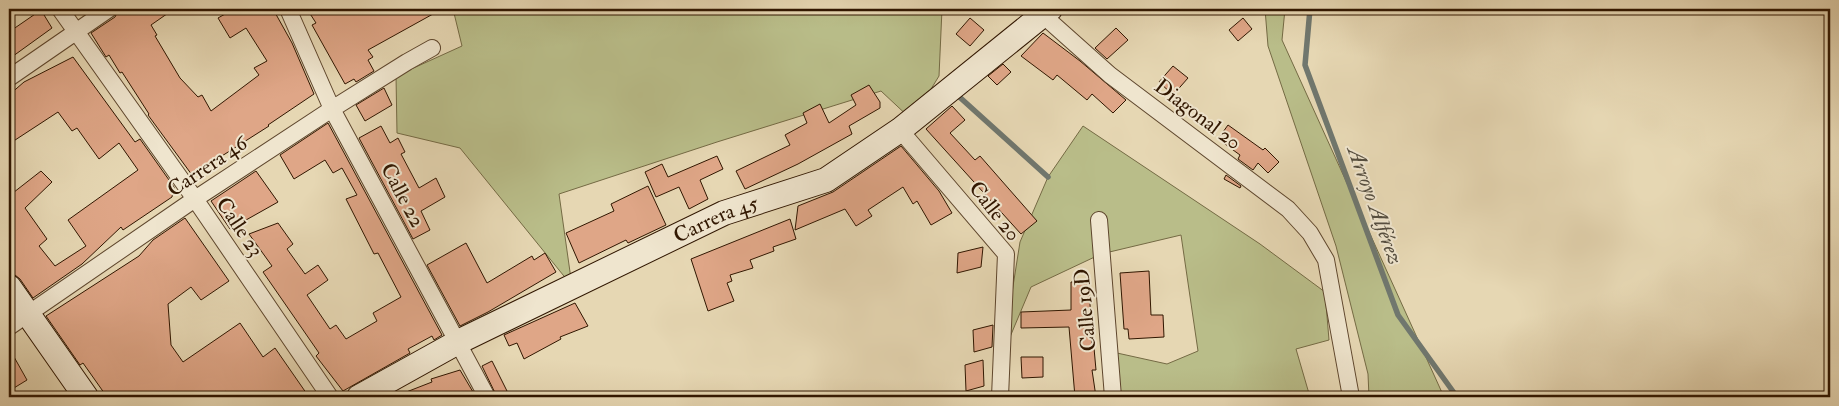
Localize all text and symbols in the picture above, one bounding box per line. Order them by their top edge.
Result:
street label: Diagonal 20 [1149,73,1247,156]
street label: Carrera 46 [162,129,254,203]
water label: Arroyo Alférez [1340,141,1409,268]
street label: Calle 22 [374,158,431,232]
street label: Calle 20 [963,176,1027,247]
street label: Carrera 45 [669,190,762,249]
street label: Calle 23 [210,192,269,262]
street label: Calle 19D [1068,267,1103,353]

